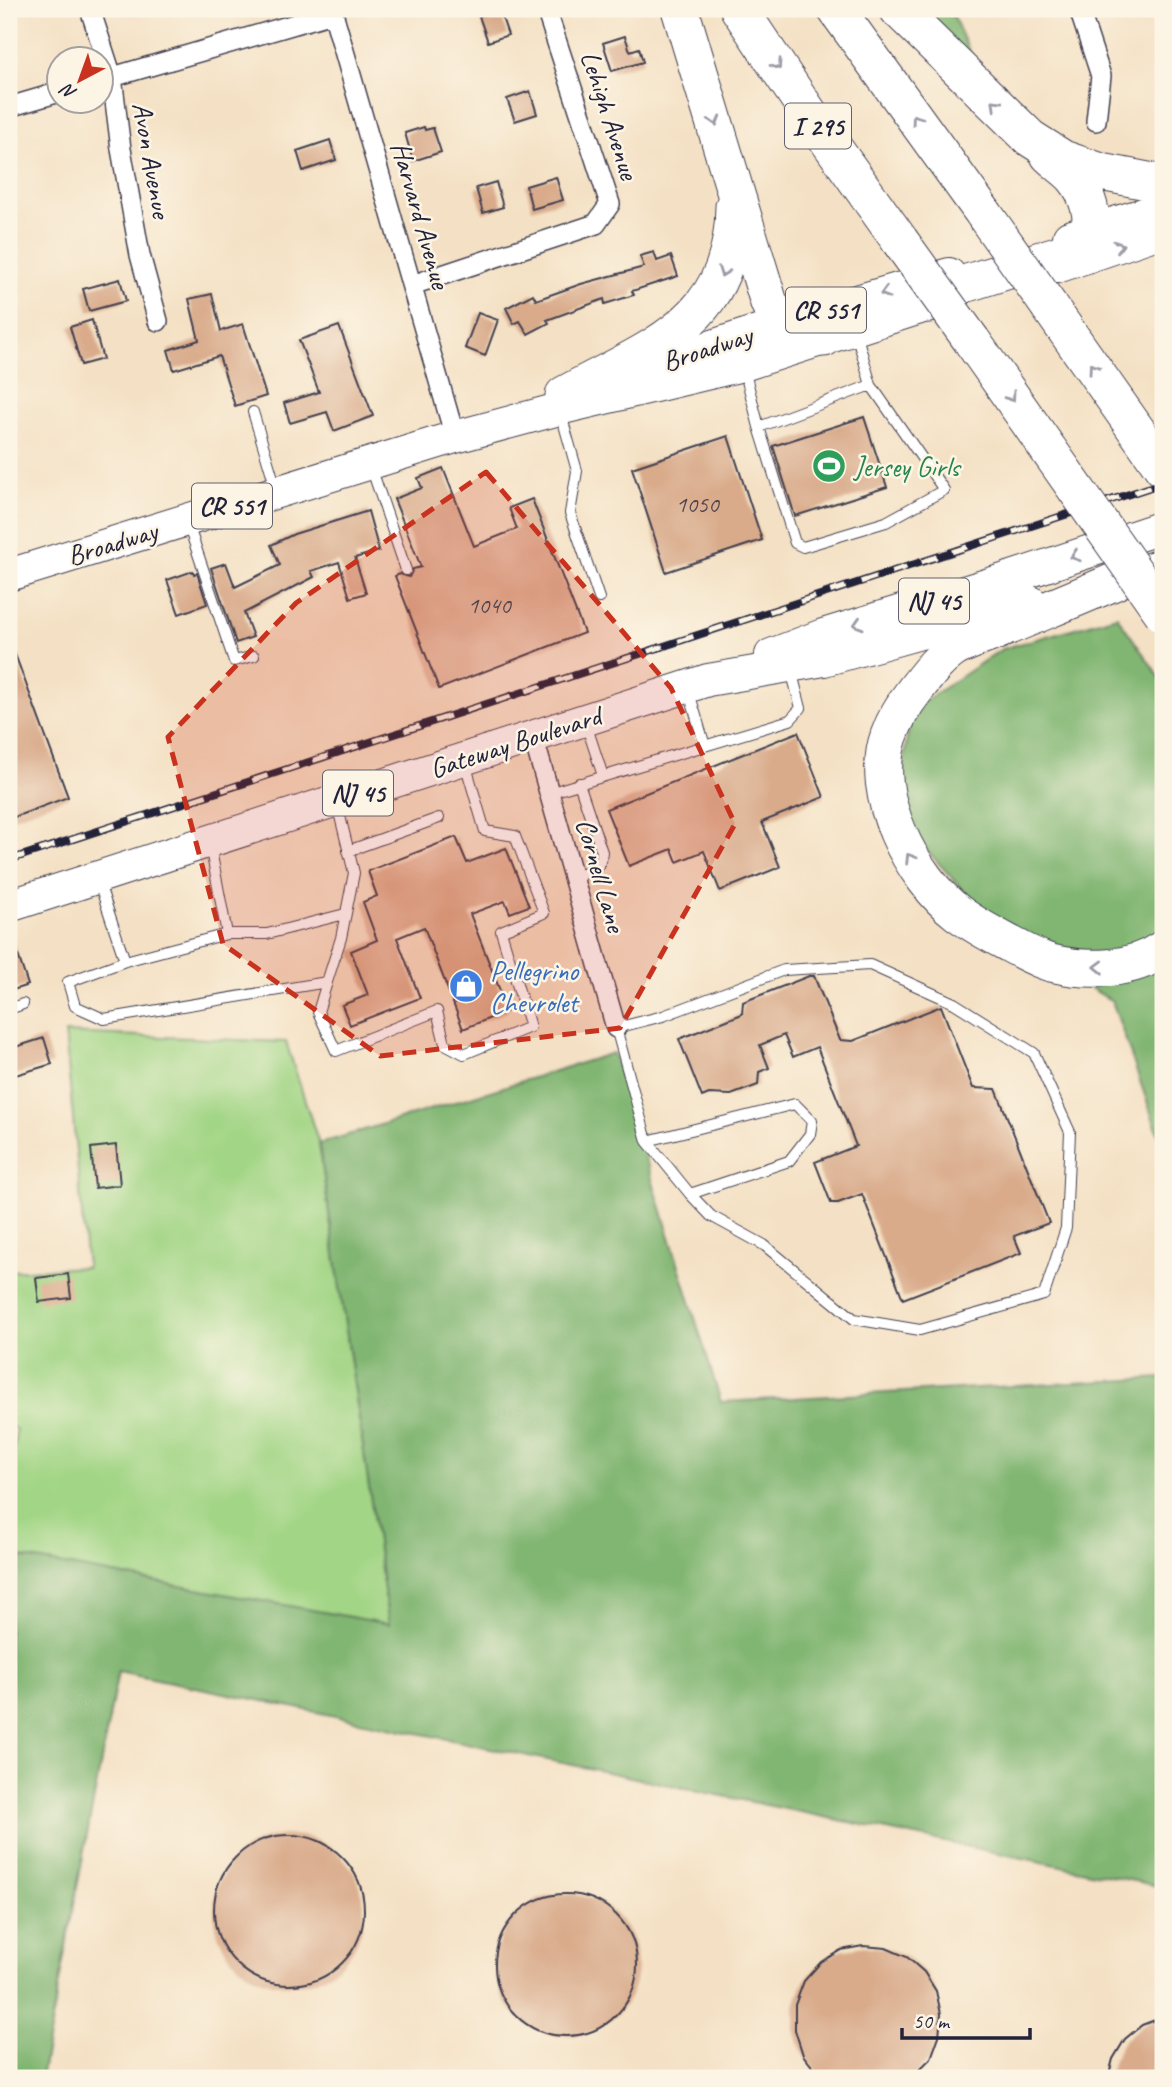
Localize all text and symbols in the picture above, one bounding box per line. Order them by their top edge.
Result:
north arrow [46,46,116,116]
street label: Lehigh Avenue [573,46,648,185]
one-way arrow [769,58,782,71]
text: N [55,77,82,105]
street label: Avon Avenue [125,99,180,222]
one-way arrow [991,99,1004,112]
road number: I 295 [785,104,851,148]
one-way arrow [707,114,721,126]
one-way arrow [912,114,924,127]
street label: Harvard Avenue [383,138,459,294]
one-way arrow [1112,240,1124,254]
one-way arrow [717,265,731,277]
one-way arrow [879,285,891,300]
road number: CR 551 [786,288,866,332]
street label: Broadway [658,316,759,379]
one-way arrow [1089,363,1101,376]
one-way arrow [1003,389,1015,402]
sports icon: Jersey Girls [810,447,848,485]
place label: Jersey Girls [852,449,962,484]
road number: CR 551 [192,484,272,528]
house number: 1050 [675,489,721,519]
street label: Broadway [63,512,164,573]
one-way arrow [1070,548,1082,562]
road number: NJ 45 [899,579,969,624]
house number: 1040 [467,590,513,620]
one-way arrow [852,616,864,631]
street label: Gateway Boulevard [425,697,609,786]
road number: NJ 45 [323,771,393,816]
street label: Cornell Lane [568,814,634,938]
one-way arrow [906,852,919,865]
place label: Pellegrino Chevrolet [490,953,580,1020]
one-way arrow [1093,960,1104,975]
shop icon: Pellegrino Chevrolet [447,967,485,1005]
scale bar [902,1996,1030,2040]
text: 50 m [913,2008,951,2034]

